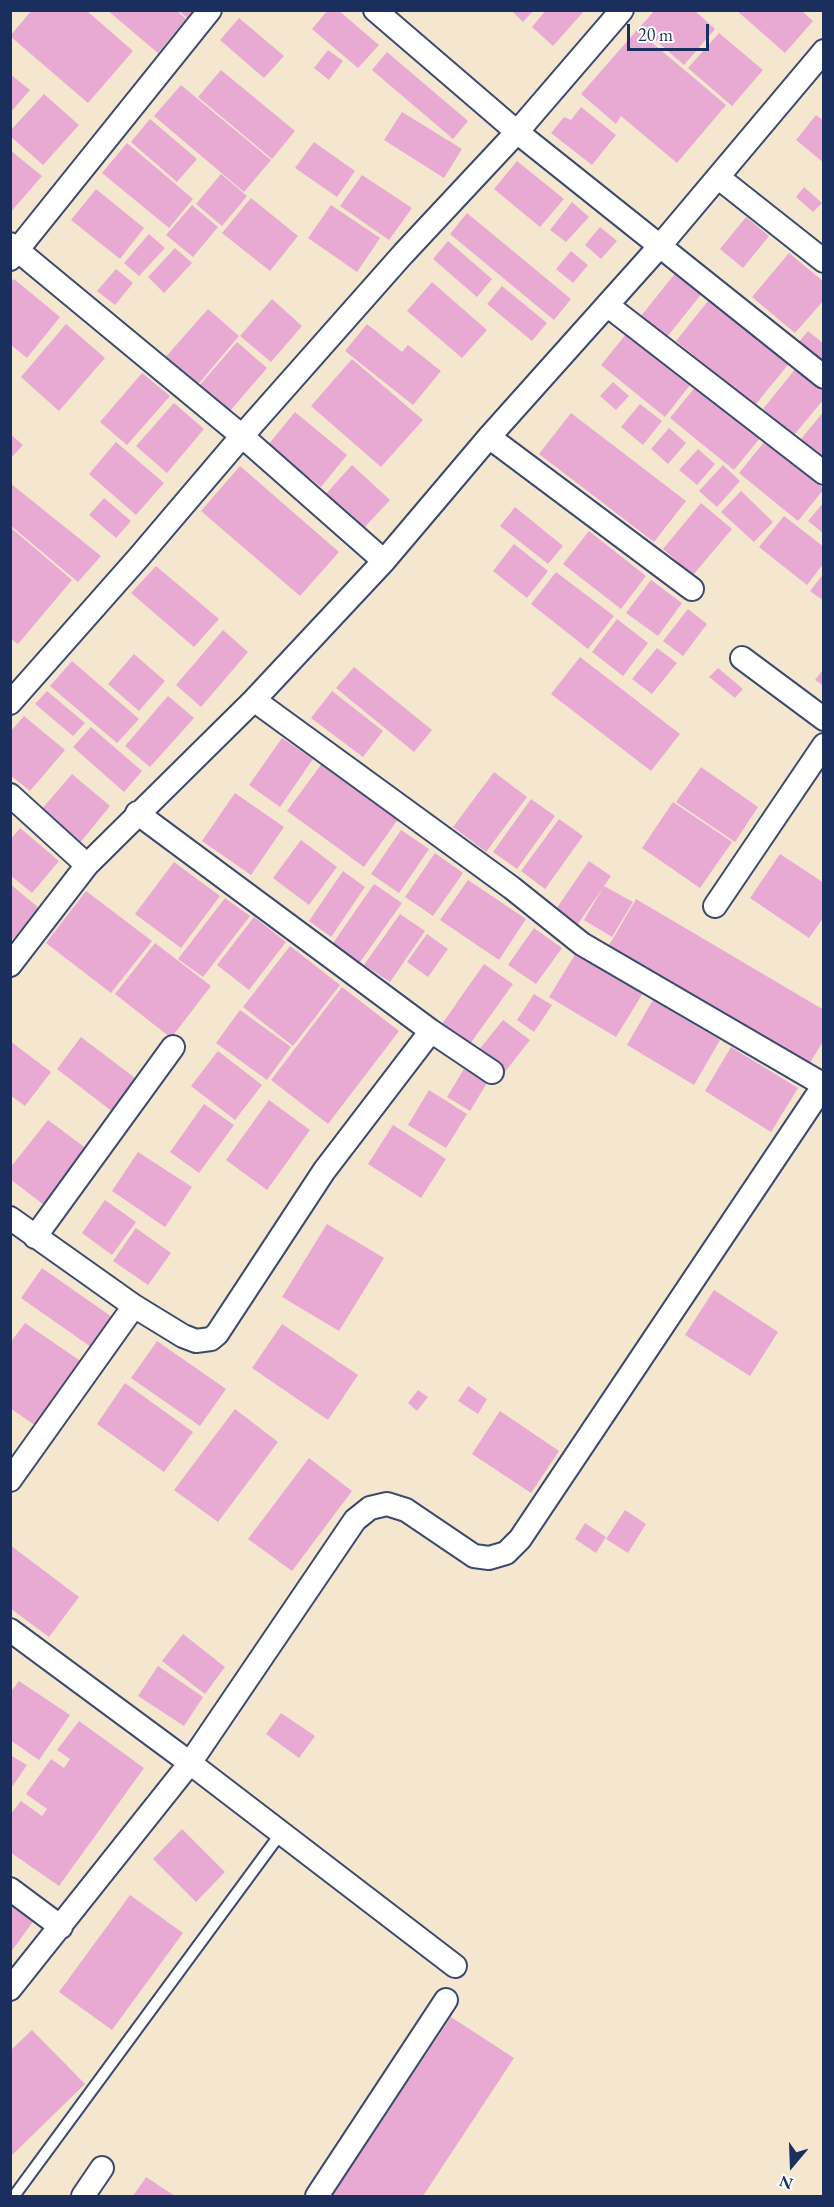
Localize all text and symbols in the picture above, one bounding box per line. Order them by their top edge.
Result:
scale bar [630,12,712,50]
text: 20 m [638,23,673,46]
north arrow [762,2135,822,2195]
text: N [776,2170,796,2195]

